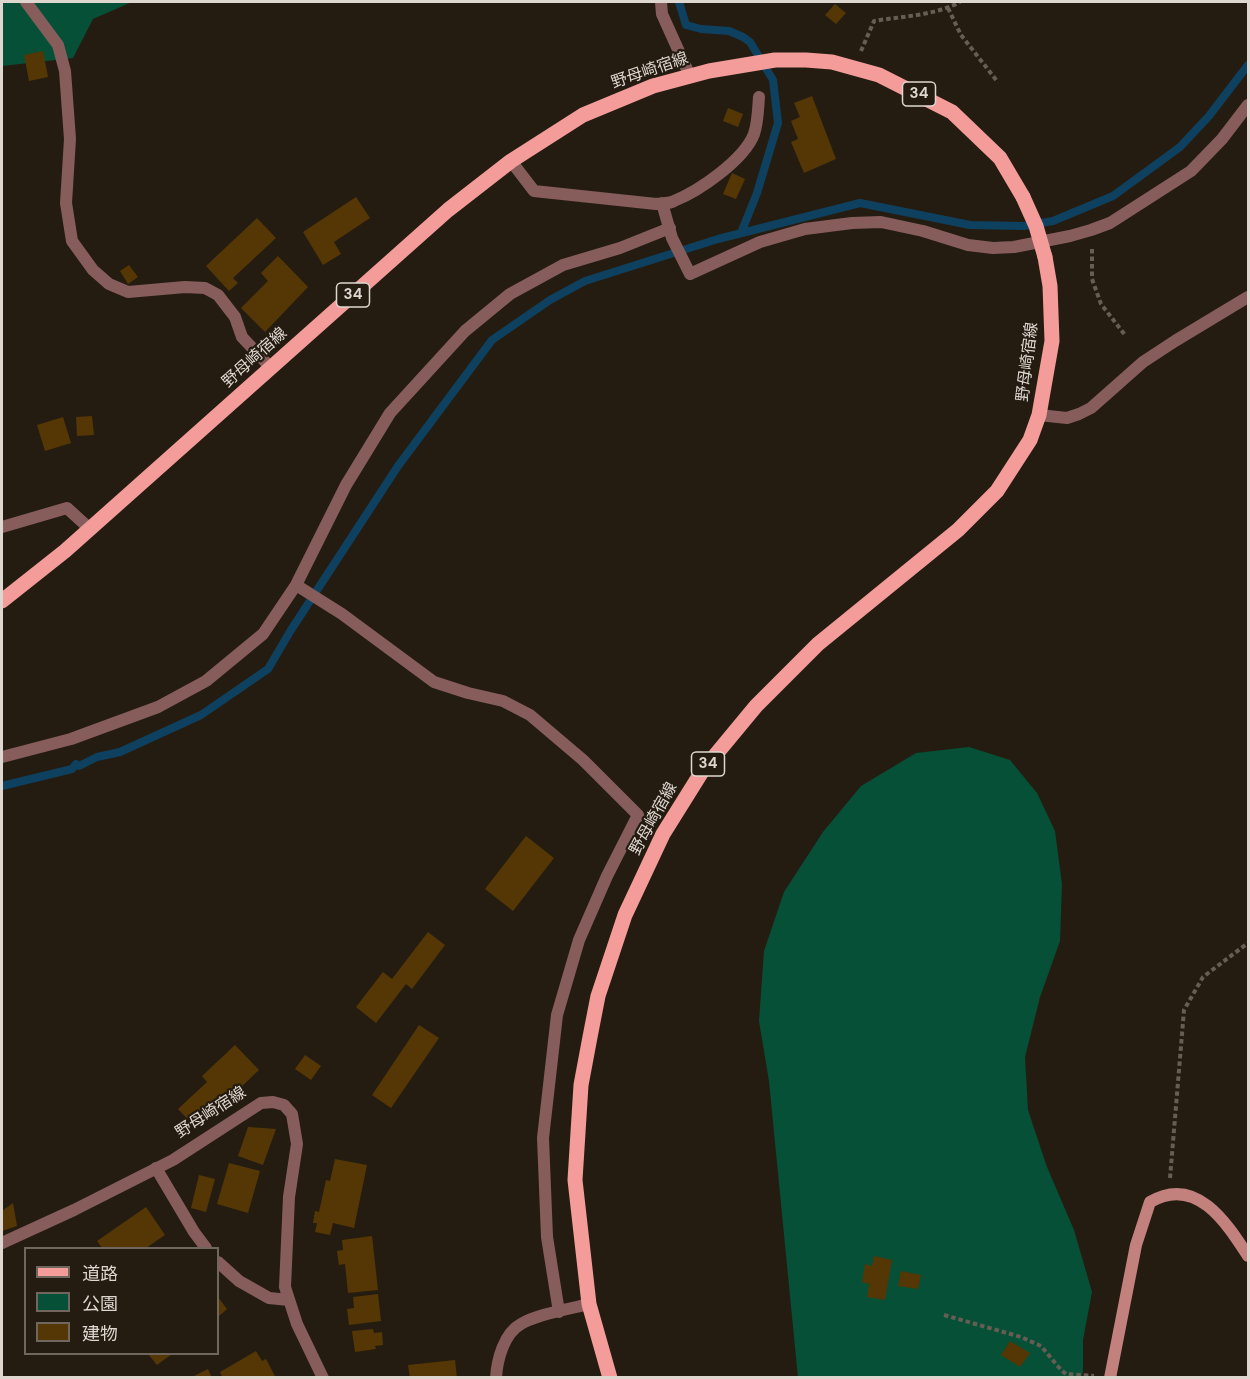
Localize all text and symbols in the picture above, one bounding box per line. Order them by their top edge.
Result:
street label: 野母崎宿線 [609,49,691,93]
road number: 34 [902,82,936,106]
road number: 34 [336,283,370,307]
street label: 野母崎宿線 [1014,321,1042,403]
street label: 野母崎宿線 [219,324,291,392]
road number: 34 [692,752,724,776]
street label: 野母崎宿線 [626,779,682,859]
street label: 野母崎宿線 [172,1083,250,1143]
legend [24,1247,219,1355]
text: 道路 [82,1262,118,1286]
text: 公園 [82,1292,118,1316]
text: 建物 [82,1322,118,1346]

